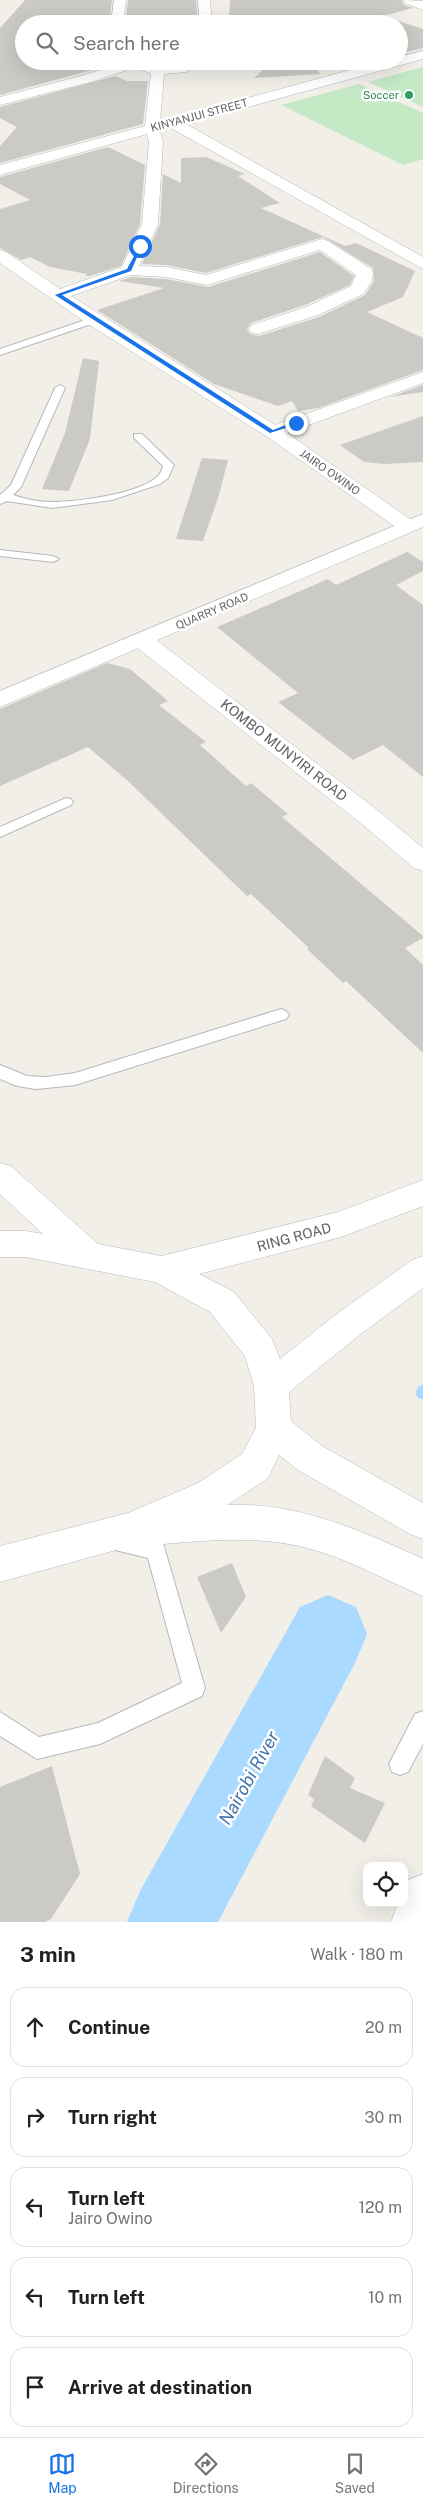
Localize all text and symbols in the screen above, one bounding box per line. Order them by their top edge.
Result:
search box [15,15,408,70]
icon: search [33,29,61,57]
text: Search here [73,32,180,54]
place label: Soccer [363,89,399,101]
marker: Soccer [403,89,415,101]
street label: KINYANJUI STREET [149,96,249,134]
route start [129,235,152,258]
route end [285,412,308,435]
street label: JAIRO OWINO [298,447,362,497]
street label: QUARRY ROAD [174,590,250,632]
street label: KOMBO MUNYIRI ROAD [218,696,350,804]
street label: RING ROAD [255,1219,333,1255]
water label: Nairobi River [214,1727,283,1828]
map controls [363,1862,408,1907]
button: locate [363,1862,408,1907]
text: 3 min [20,1942,76,1967]
text: Walk · 180 m [310,1945,403,1964]
icon: ahead [21,2013,49,2041]
text: Continue [68,2016,150,2038]
text: 20 m [365,2018,402,2037]
icon: right [21,2103,49,2131]
text: Turn right [68,2106,157,2128]
text: 30 m [365,2108,402,2127]
text: Turn left [68,2187,145,2209]
icon: left [21,2193,49,2221]
text: 120 m [358,2198,402,2217]
text: Jairo Owino [68,2209,153,2228]
icon: left [21,2283,49,2311]
text: Turn left [68,2286,145,2308]
text: 10 m [368,2288,402,2307]
icon: arrive [21,2373,49,2401]
text: Arrive at destination [68,2376,252,2398]
tab: Map [48,2450,77,2496]
tab: Directions [173,2450,239,2496]
tab: Saved [335,2450,375,2496]

